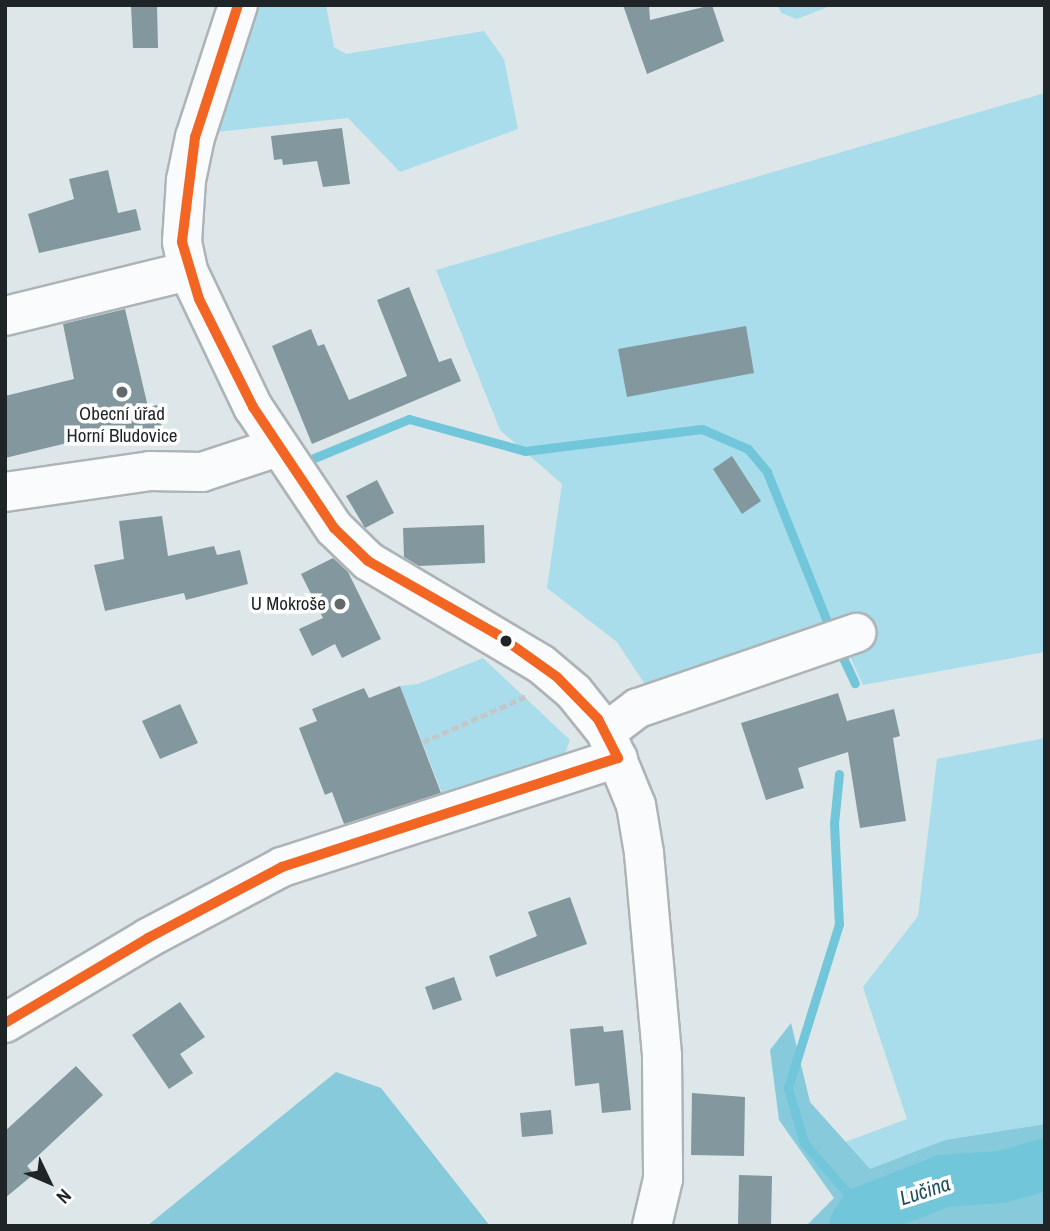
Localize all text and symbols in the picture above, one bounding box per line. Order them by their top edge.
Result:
marker: Obecní úřad Horní Bludovice [114,384,130,400]
place label: Obecní úřad Horní Bludovice [67,403,177,447]
place label: U Mokroše [251,593,326,615]
marker: U Mokroše [332,596,348,612]
unlabelled marker [499,634,513,648]
north arrow [14,1147,84,1217]
water label: Lučina [897,1171,953,1211]
text: N [51,1184,77,1210]

